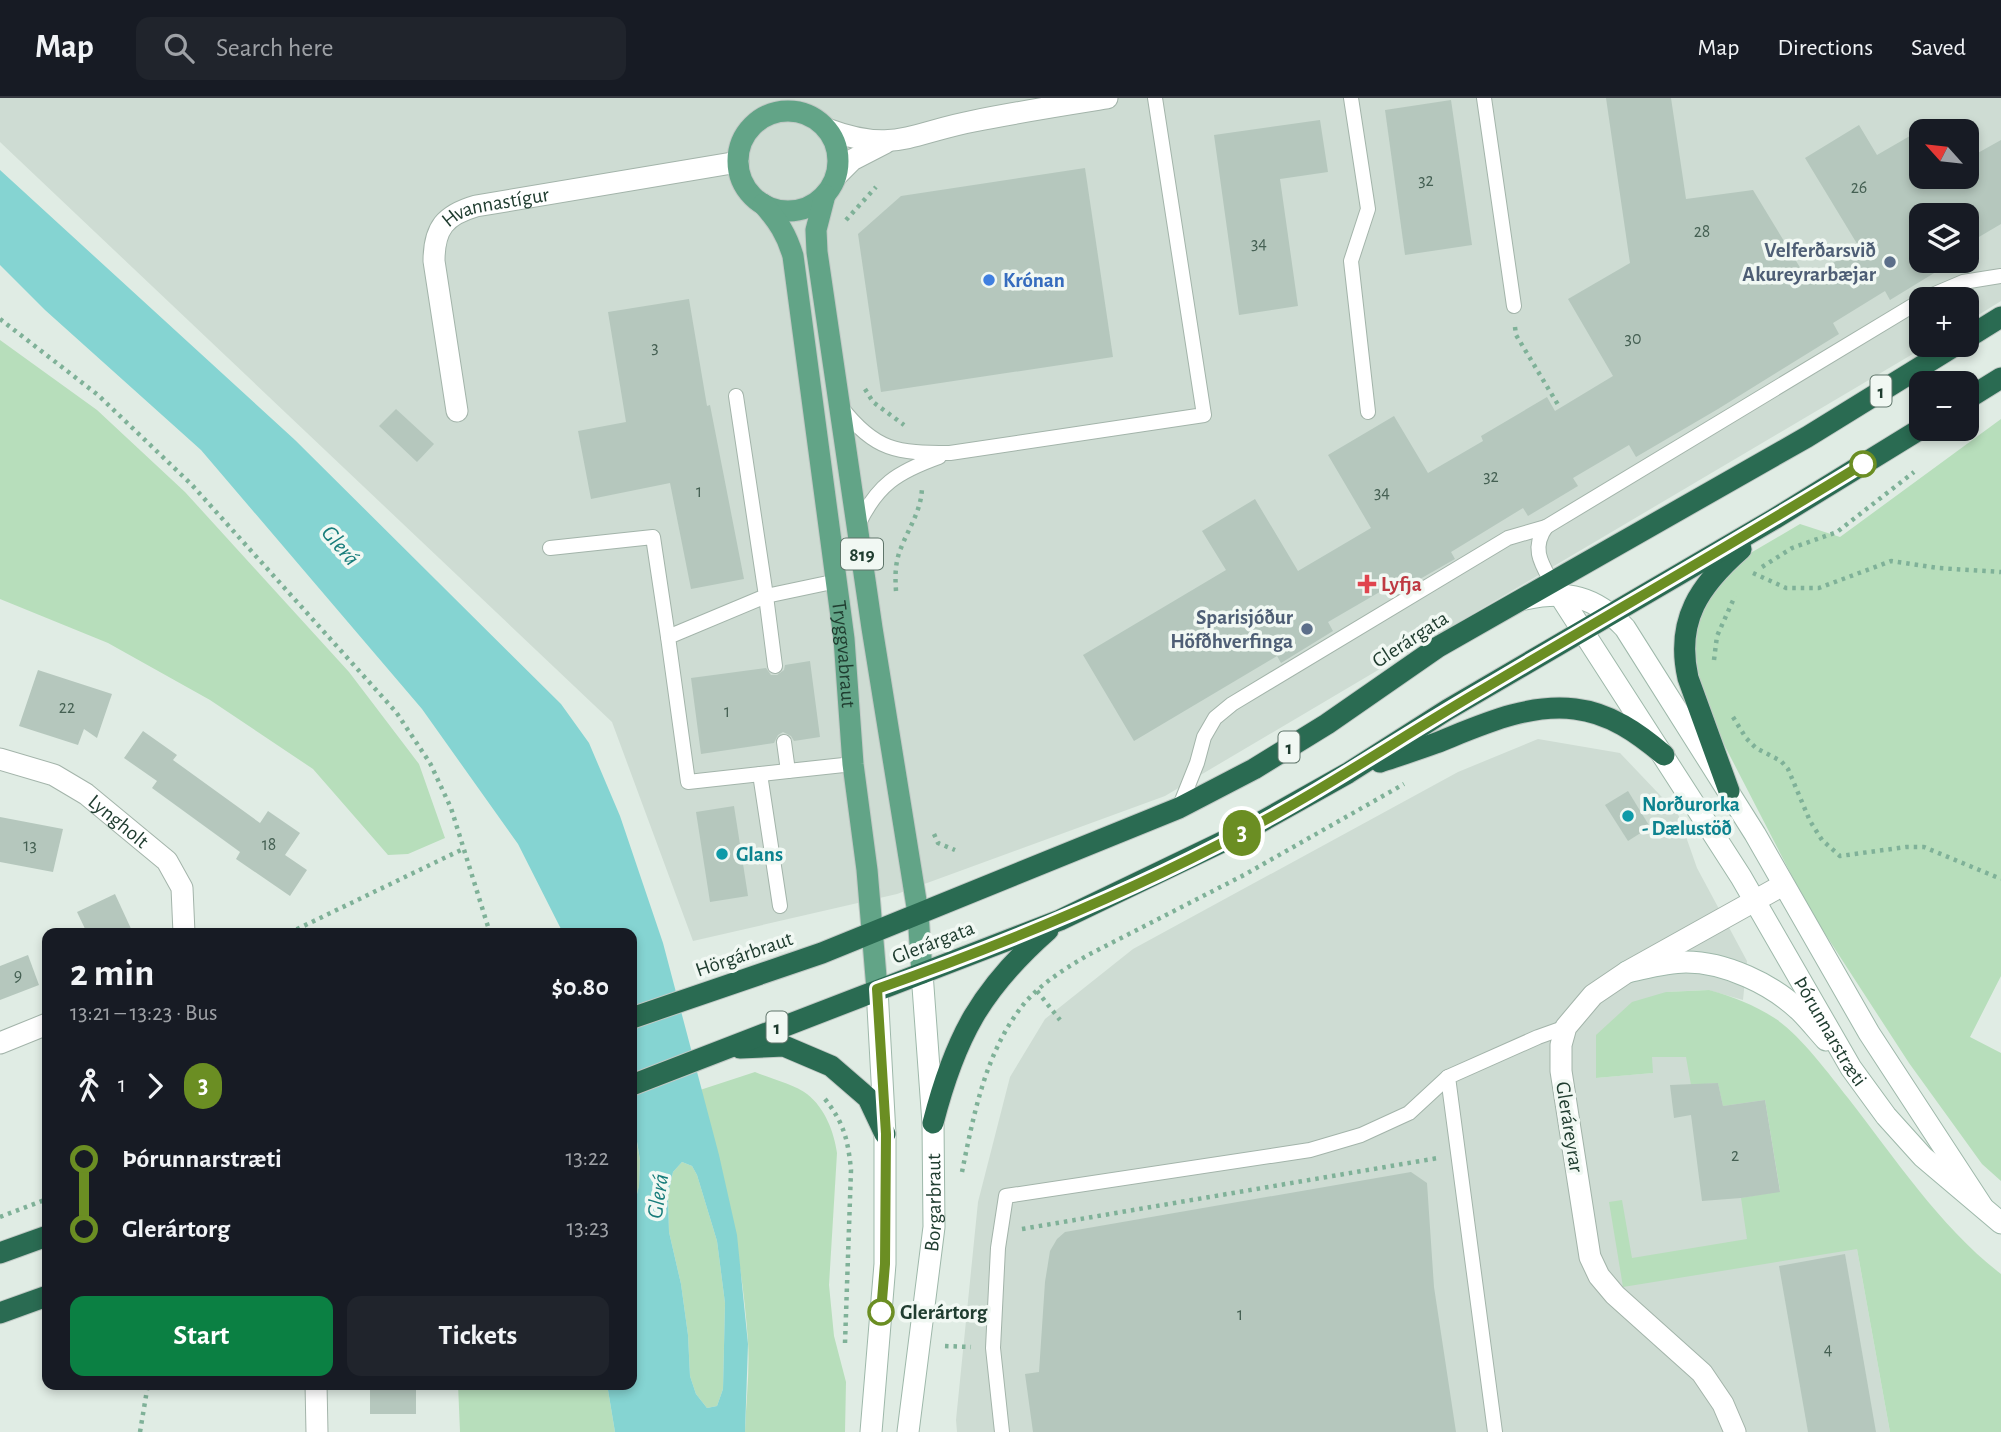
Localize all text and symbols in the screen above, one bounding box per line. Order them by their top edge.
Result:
search box [136,17,626,80]
icon: search [160,29,198,67]
text: Map [35,31,94,64]
text: Search here [216,35,334,61]
text: Map [1697,36,1739,60]
text: Directions [1777,36,1873,60]
text: Saved [1911,36,1966,60]
north arrow [1909,119,1979,189]
map controls [1909,119,1979,441]
house number: 32 [1418,172,1434,190]
house number: 26 [1851,179,1867,197]
street label: Hvannastígur [438,184,551,231]
button: layers [1909,203,1979,273]
house number: 28 [1694,223,1710,241]
house number: 34 [1251,235,1267,253]
place label: Velferðarsvið Akureyrarbæjar [1742,240,1877,285]
marker: Velferðarsvið Akureyrarbæjar [1882,254,1898,270]
place label: Krónan [1003,270,1065,291]
marker: Krónan [981,272,997,288]
button: + [1909,287,1979,357]
house number: 30 [1625,330,1641,348]
house number: 3 [651,339,659,357]
button: − [1909,371,1979,441]
road number: 1 [1870,376,1892,406]
unlabelled marker [1850,451,1876,477]
house number: 32 [1483,468,1499,486]
house number: 1 [696,483,702,501]
house number: 34 [1374,484,1390,502]
water label: Glerá [316,521,363,570]
road number: 819 [841,538,883,569]
place label: Lyfja [1381,574,1422,596]
marker: Lyfja [1359,576,1375,592]
street label: Tryggvabraut [828,599,859,709]
place label: Sparisjóður Höfðhverfinga [1170,607,1294,652]
street label: Glerárgata [1368,607,1452,672]
marker: Sparisjóður Höfðhverfinga [1299,621,1315,637]
house number: 22 [59,699,75,717]
house number: 1 [724,703,730,721]
road number: 1 [1278,732,1300,762]
street label: Lyngholt [84,791,153,852]
place label: Norðurorka - Dælustöð [1642,794,1740,839]
marker: Norðurorka - Dælustöð [1620,808,1636,824]
line badge: 3 [1219,810,1265,856]
text: 3 [1237,821,1247,845]
house number: 18 [262,836,276,854]
house number: 13 [23,837,37,855]
place label: Glans [736,844,783,865]
marker: Glans [714,846,730,862]
street label: Glerárgata [889,917,977,968]
street label: Hörgárbraut [693,928,796,981]
text: 2 min [70,955,154,993]
house number: 9 [14,967,22,985]
street label: Þórunnarstræti [1790,973,1871,1090]
text: $0.80 [551,974,609,1000]
text: 13:21 – 13:23 · Bus [70,1002,218,1025]
road number: 1 [766,1012,788,1043]
icon: walk [70,1067,108,1105]
icon: forward [136,1067,174,1105]
text: 1 [118,1074,126,1097]
text: 3 [198,1074,208,1098]
street label: Gleráreyrar [1552,1080,1587,1174]
text: Þórunnarstræti [122,1146,282,1172]
text: 13:22 [565,1147,609,1170]
house number: 2 [1731,1147,1739,1165]
street label: Borgarbraut [921,1153,945,1253]
water label: Glerá [644,1172,673,1220]
text: Glerártorg [122,1216,230,1242]
text: 13:23 [566,1217,609,1240]
button: Start [70,1296,333,1376]
button: Tickets [347,1296,609,1376]
marker: Glerártorg [868,1299,894,1325]
place label: Glerártorg [900,1302,988,1323]
house number: 1 [1237,1306,1243,1324]
house number: 4 [1824,1341,1833,1359]

